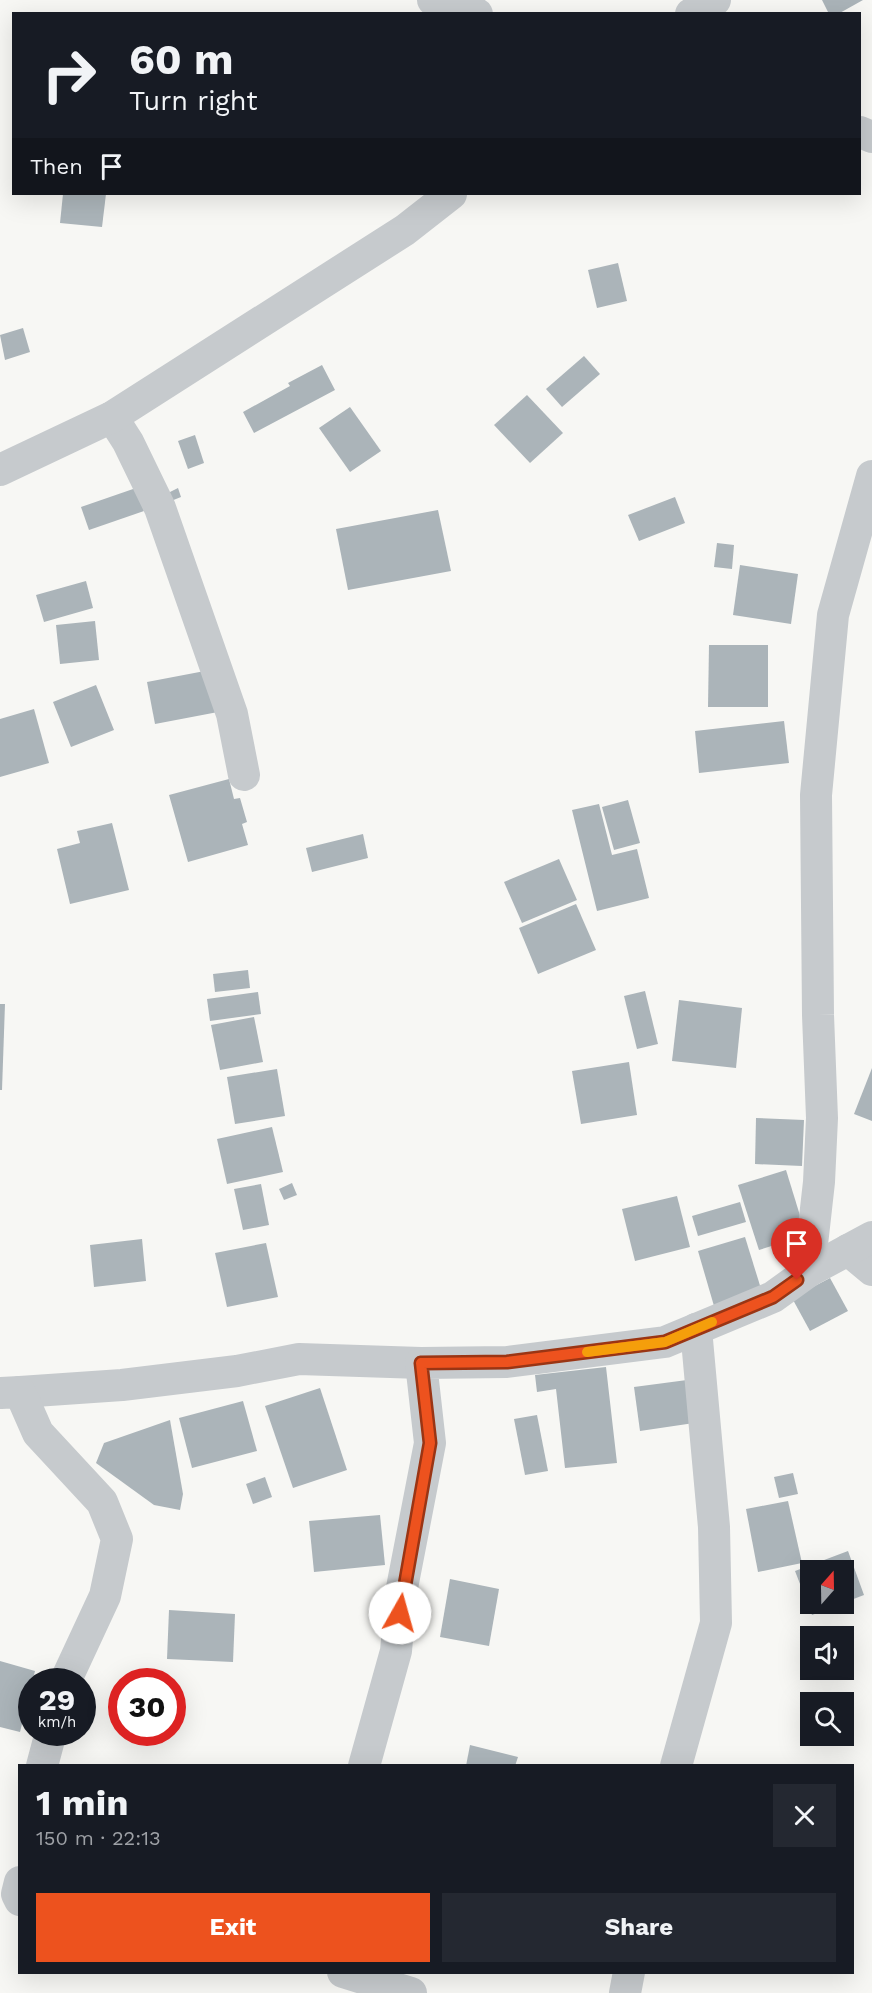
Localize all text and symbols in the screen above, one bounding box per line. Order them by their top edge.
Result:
text: 60 m [129,35,233,84]
icon: right [30,36,108,114]
text: Turn right [129,85,258,117]
icon: arrive [95,150,128,183]
text: Then [30,154,83,179]
pin [771,1218,822,1280]
icon: arrive [780,1227,813,1260]
north arrow [800,1560,854,1614]
map controls [800,1560,854,1746]
position arrow [368,1581,432,1645]
button: sound [800,1626,854,1680]
speed limit sign: 30 [108,1668,186,1746]
text: 29 [39,1682,75,1717]
button: search [800,1692,854,1746]
text: km/h [38,1713,76,1731]
text: 1 min [36,1782,128,1824]
button: close [773,1784,836,1847]
text: 150 m · 22:13 [36,1826,161,1850]
button: Exit [36,1893,430,1962]
button: Share [442,1893,836,1962]

